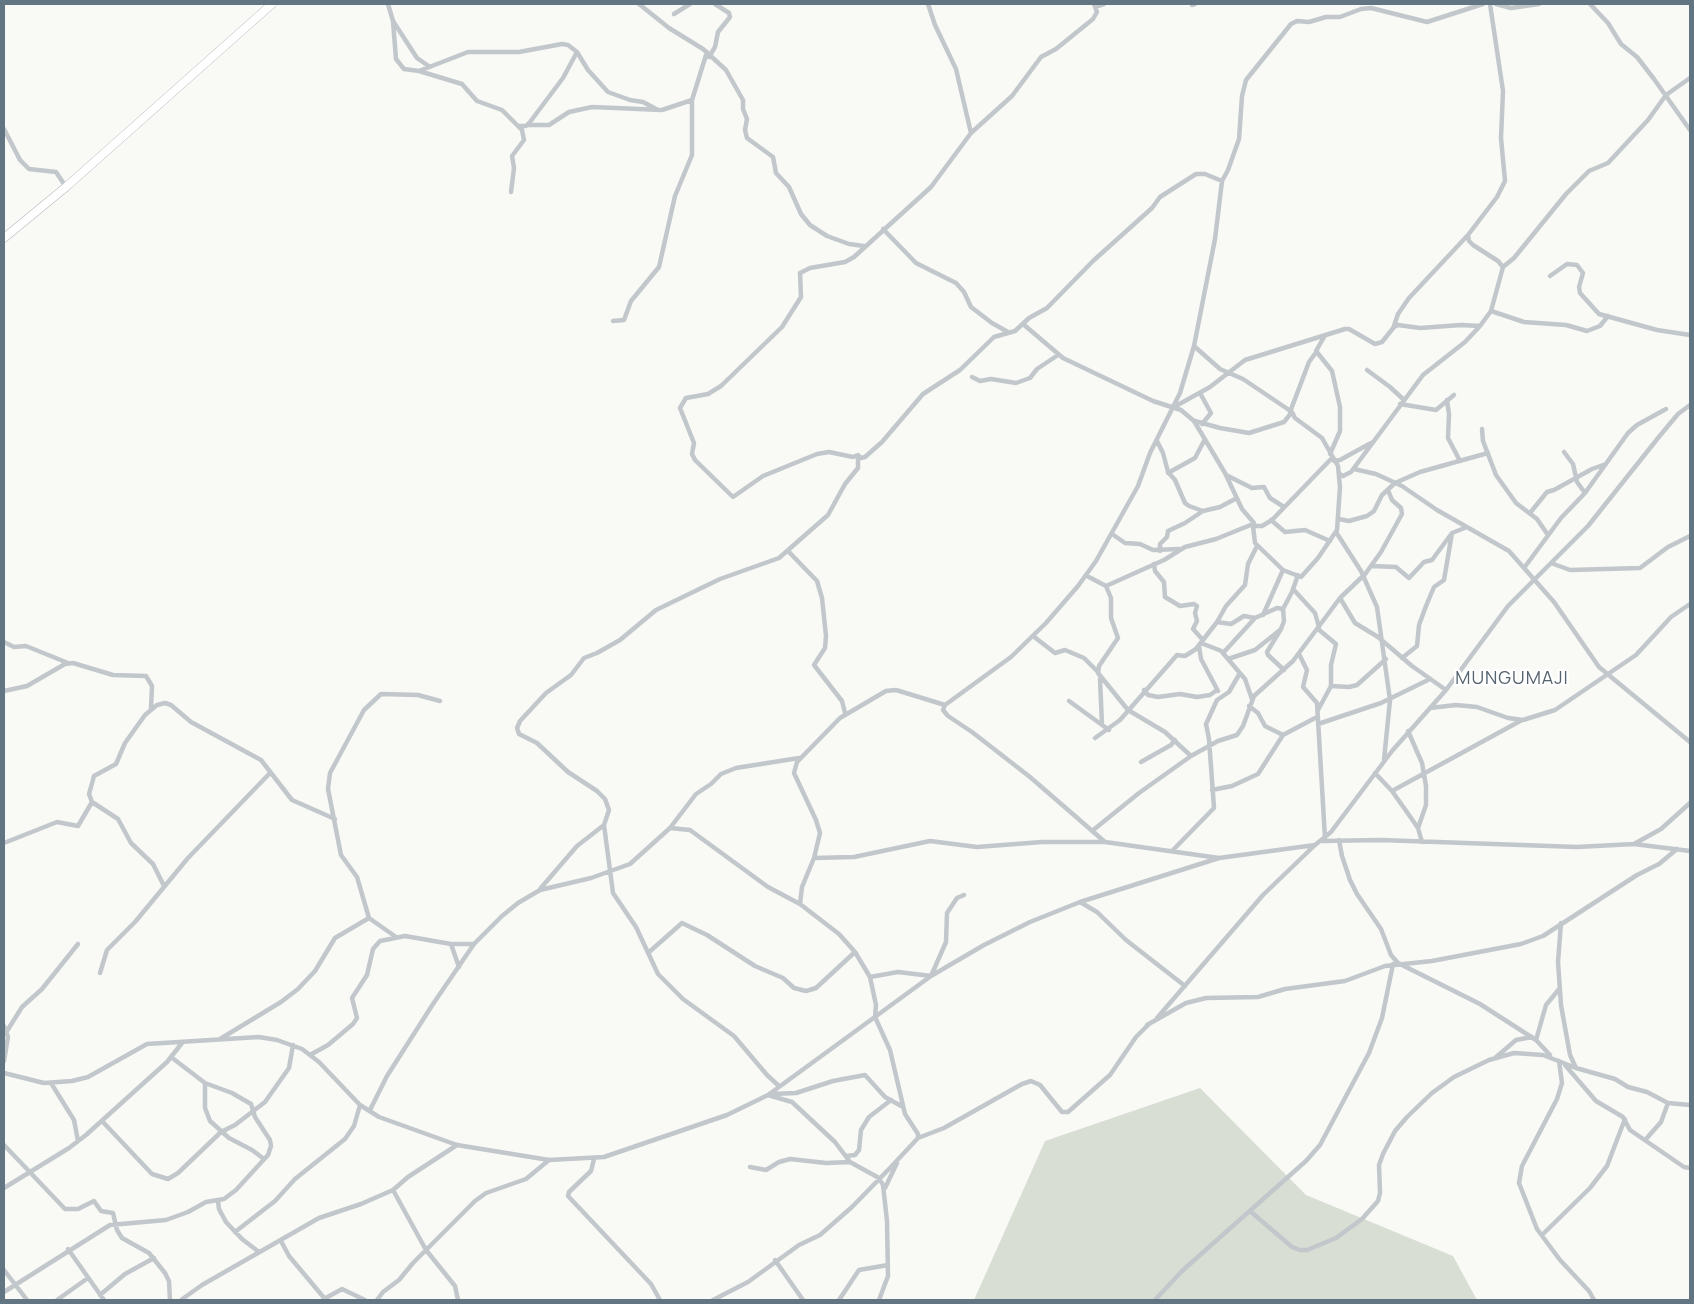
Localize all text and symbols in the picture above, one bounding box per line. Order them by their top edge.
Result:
district label: MUNGUMAJI [1454,668,1570,690]

